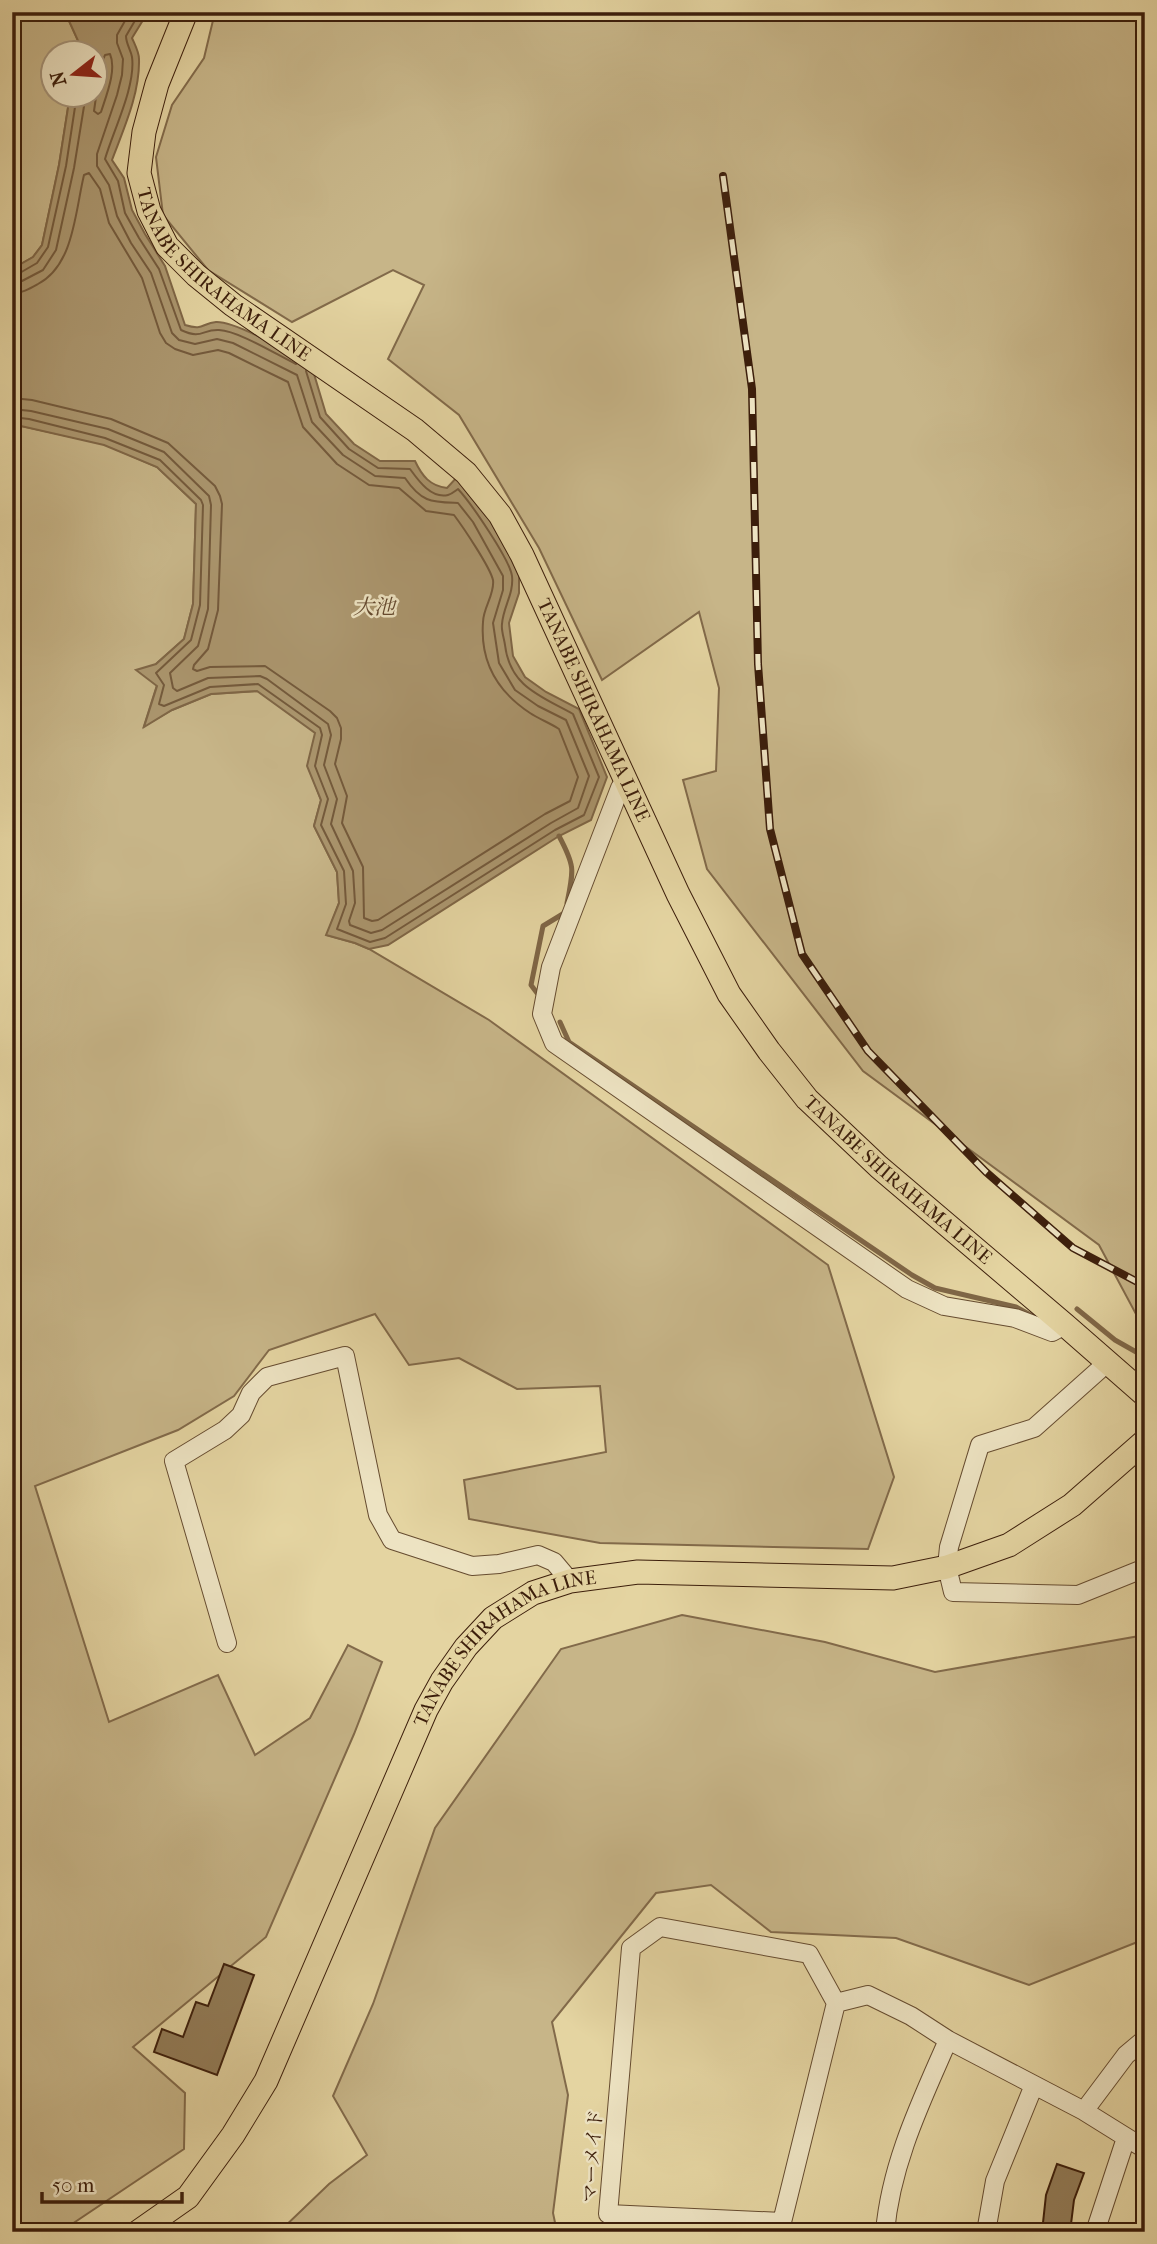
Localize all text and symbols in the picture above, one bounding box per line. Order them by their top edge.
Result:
north arrow [38,38,108,108]
text: N [46,68,71,89]
street label: TANABE SHIRAHAMA LINE [132,185,315,366]
water label: 大池 [353,595,397,619]
street label: TANABE SHIRAHAMA LINE [533,595,654,826]
street label: TANABE SHIRAHAMA LINE [799,1091,996,1269]
street label: TANABE SHIRAHAMA LINE [409,1567,598,1730]
street label: マーメイド [579,2109,607,2203]
scale bar [42,2160,182,2204]
text: 50 m [52,2173,95,2197]

